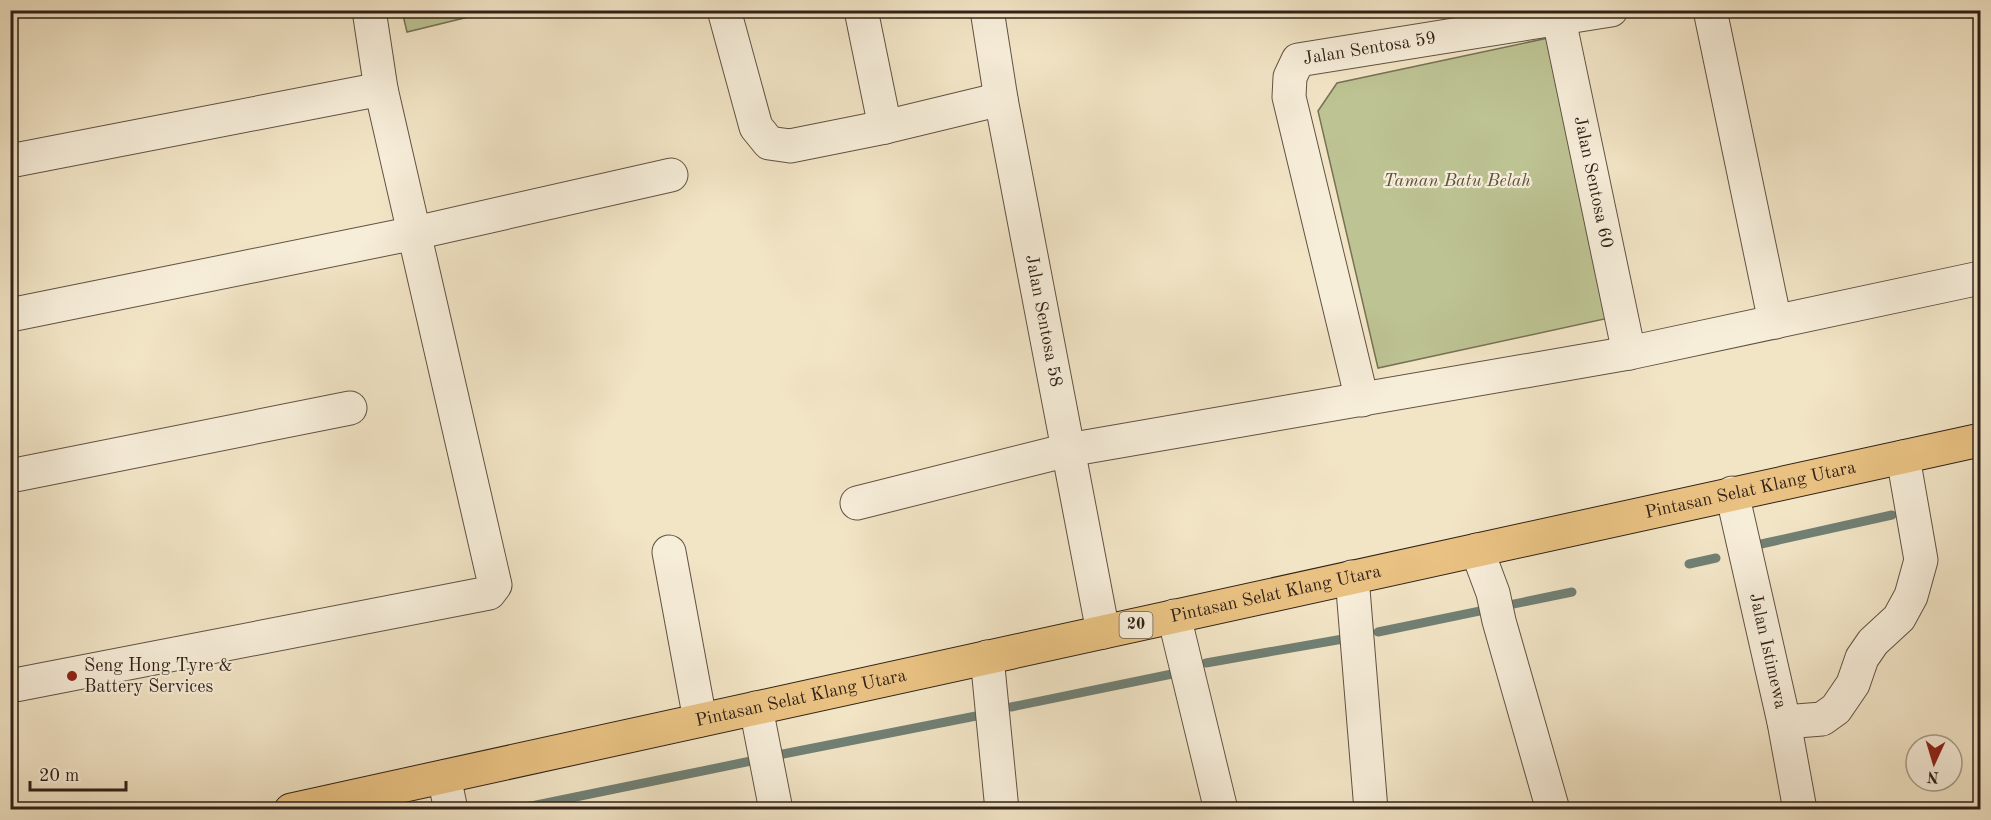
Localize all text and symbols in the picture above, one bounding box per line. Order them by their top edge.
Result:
street label: Jalan Sentosa 59 [1302,29,1437,68]
street label: Jalan Sentosa 60 [1571,115,1616,250]
park label: Taman Batu Belah [1383,172,1531,190]
street label: Jalan Sentosa 58 [1022,253,1065,389]
street label: Pintasan Selat Klang Utara [1643,458,1858,522]
street label: Pintasan Selat Klang Utara [1168,562,1383,626]
street label: Jalan Istimewa [1746,591,1790,711]
road number: 20 [1120,612,1152,638]
place label: Seng Hong Tyre & Battery Services [84,657,233,696]
street label: Pintasan Selat Klang Utara [694,666,908,730]
marker: Seng Hong Tyre & Battery Services [65,669,79,683]
north arrow [1904,733,1964,793]
scale bar [30,754,126,792]
text: 20 m [39,767,79,785]
text: N [1926,768,1940,784]

